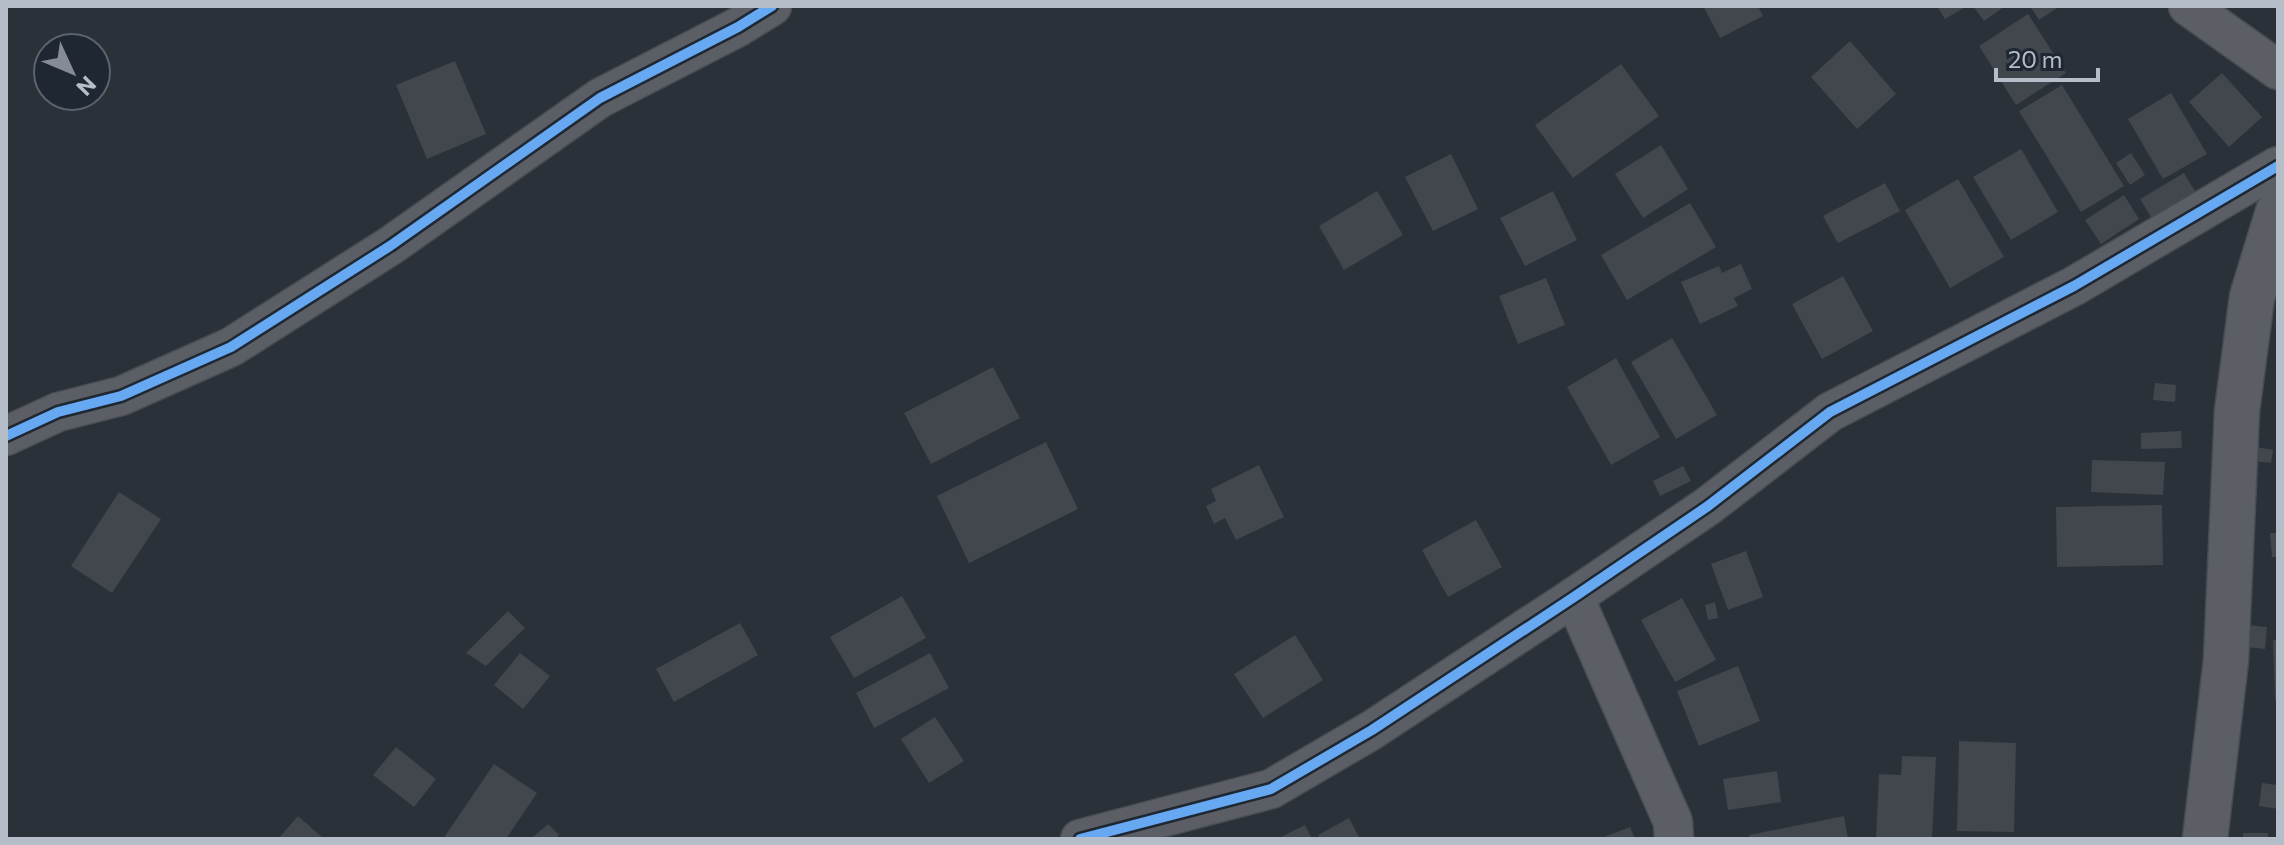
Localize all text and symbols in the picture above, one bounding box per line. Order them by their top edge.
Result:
north arrow [32,32,112,112]
scale bar [1996,32,2098,82]
text: 20 m [2008,44,2062,73]
text: N [71,71,102,102]

